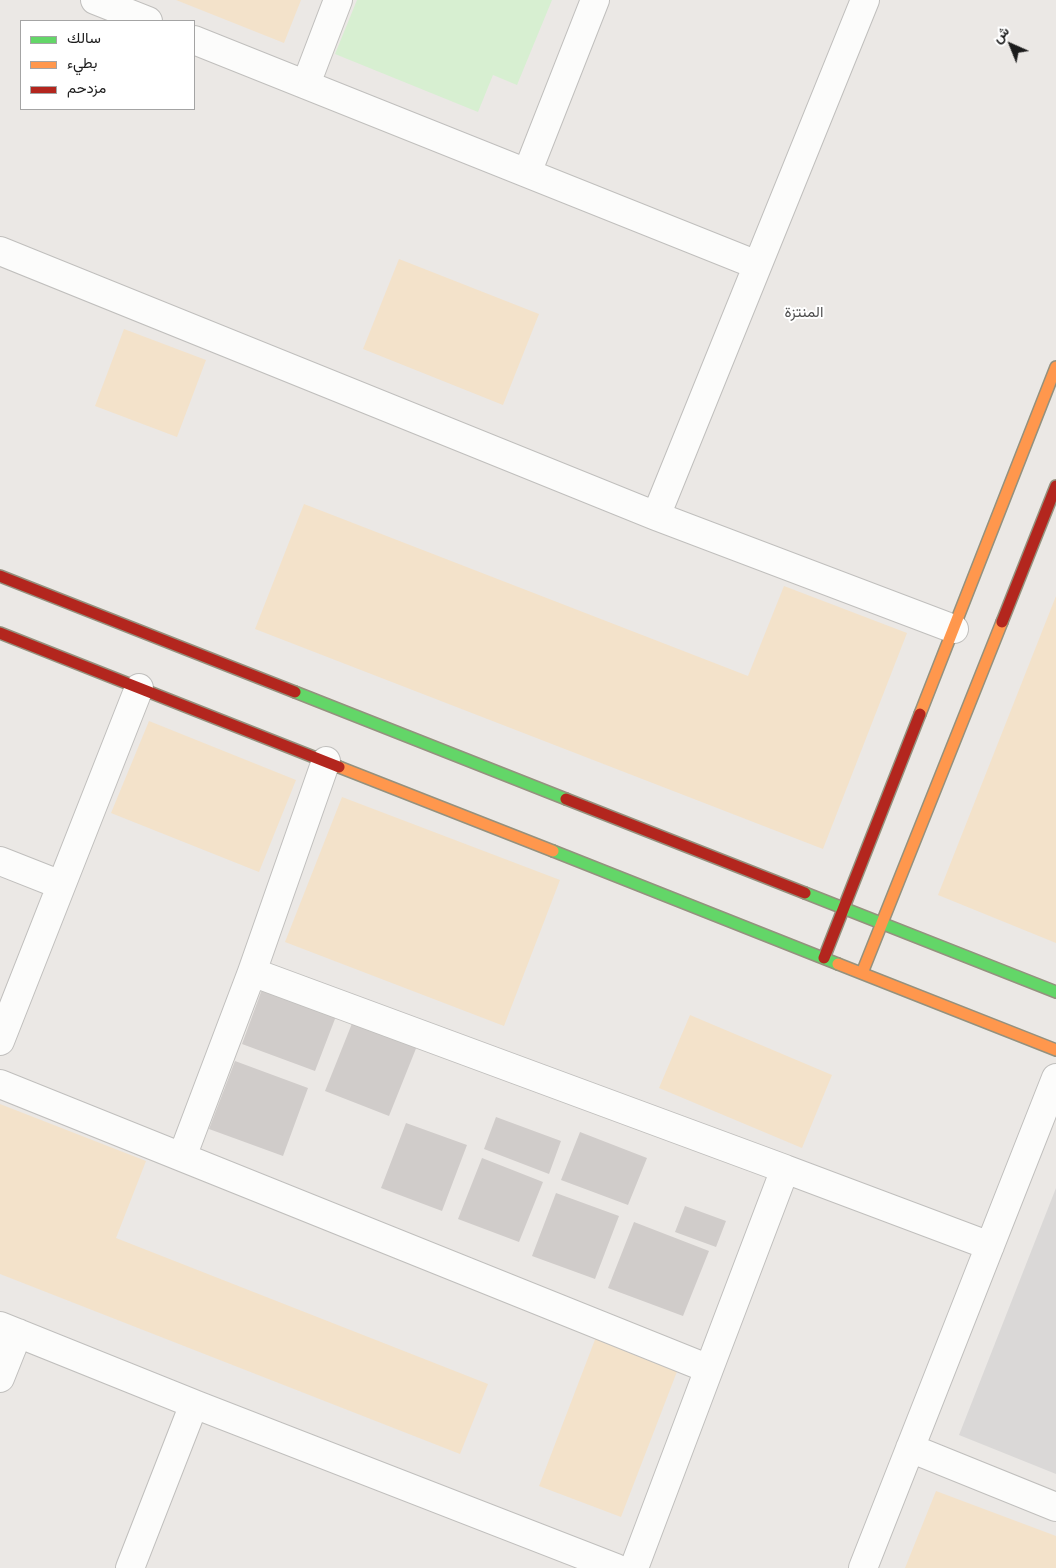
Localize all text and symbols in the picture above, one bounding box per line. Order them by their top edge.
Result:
legend [20,20,195,110]
north arrow [986,20,1036,70]
text: ش [988,22,1013,47]
text: سالك [67,28,101,47]
text: بطيء [67,53,97,72]
text: مزدحم [67,78,106,97]
district label: المنتزة [785,304,823,322]

